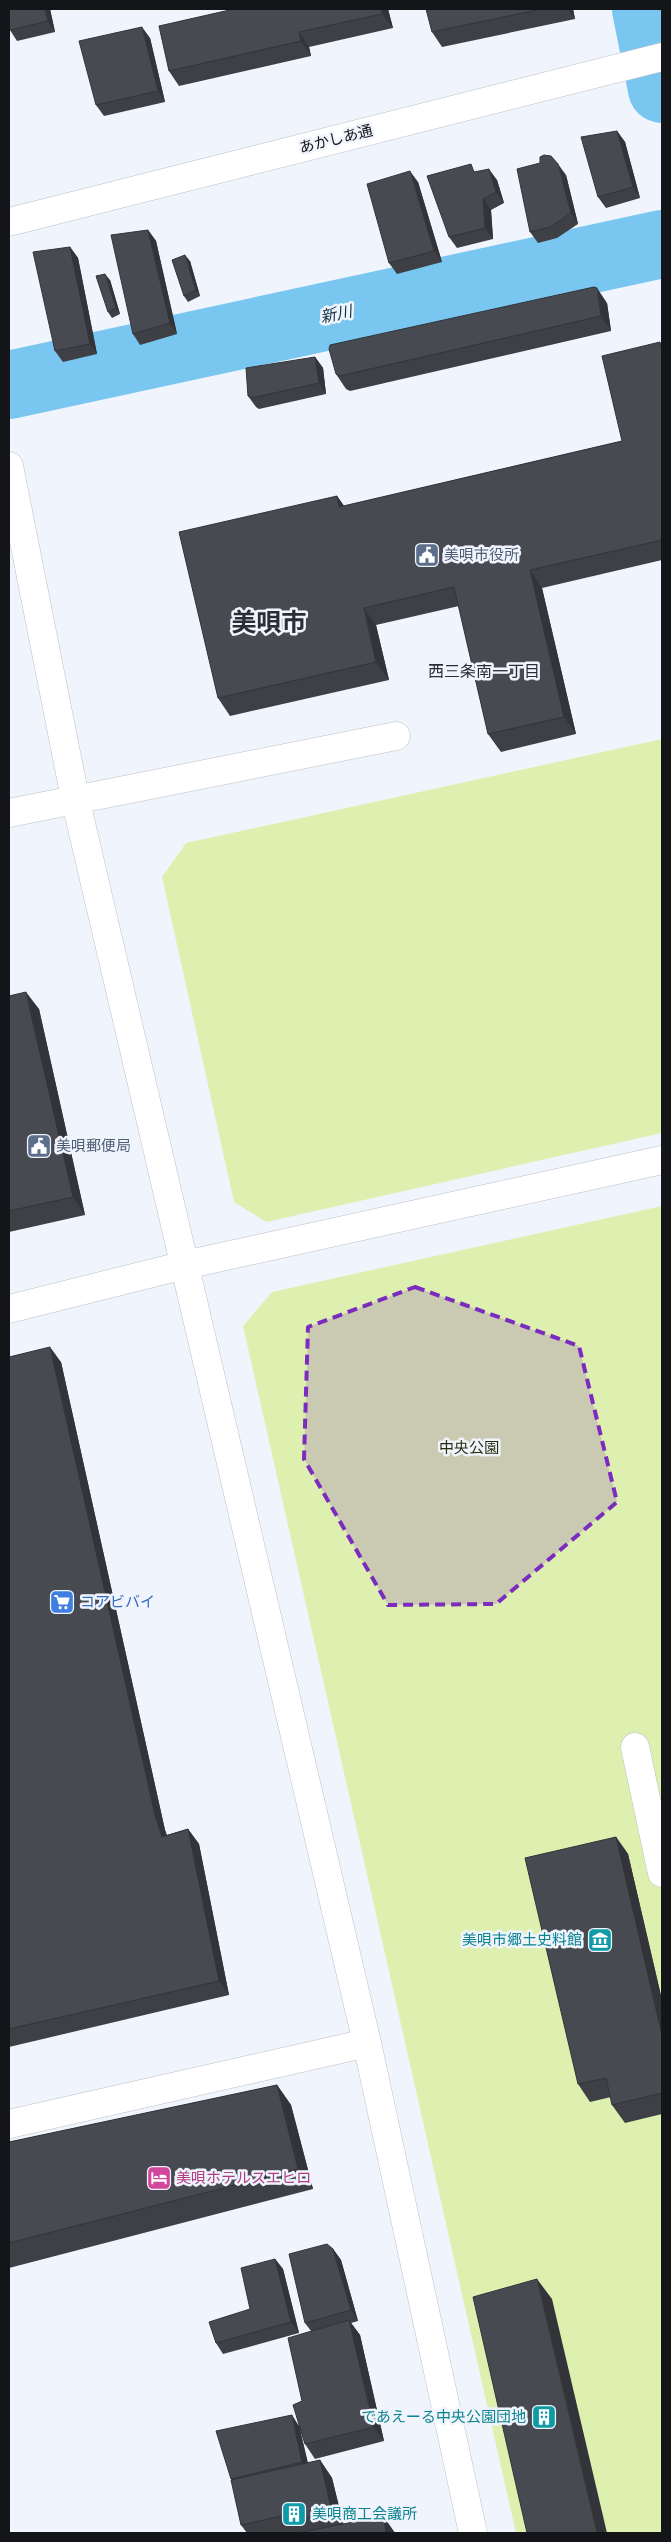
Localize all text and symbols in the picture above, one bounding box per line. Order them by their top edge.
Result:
street label: あかしあ通 [297,121,375,157]
water label: 新川 [318,301,356,327]
public building icon: 美唄市役所 [414,542,440,568]
place label: 美唄市役所 [444,546,519,564]
district label: 美唄市 [231,608,307,637]
district label: 西三条南一丁目 [428,662,540,681]
public building icon: 美唄郵便局 [26,1133,52,1159]
place label: 美唄郵便局 [56,1137,131,1155]
park label: 中央公園 [439,1439,499,1457]
supermarket icon: コアビバイ [49,1589,75,1615]
place label: コアビバイ [80,1593,155,1611]
museum icon: 美唄市郷土史料館 [587,1927,613,1953]
place label: 美唄市郷土史料館 [462,1931,582,1949]
hotel icon: 美唄ホテルスエヒロ [146,2165,172,2191]
place label: 美唄ホテルスエヒロ [176,2169,311,2187]
building icon: であえーる中央公園団地 [531,2404,557,2430]
place label: であえーる中央公園団地 [361,2408,526,2426]
building icon: 美唄商工会議所 [281,2501,307,2527]
place label: 美唄商工会議所 [312,2505,417,2523]

